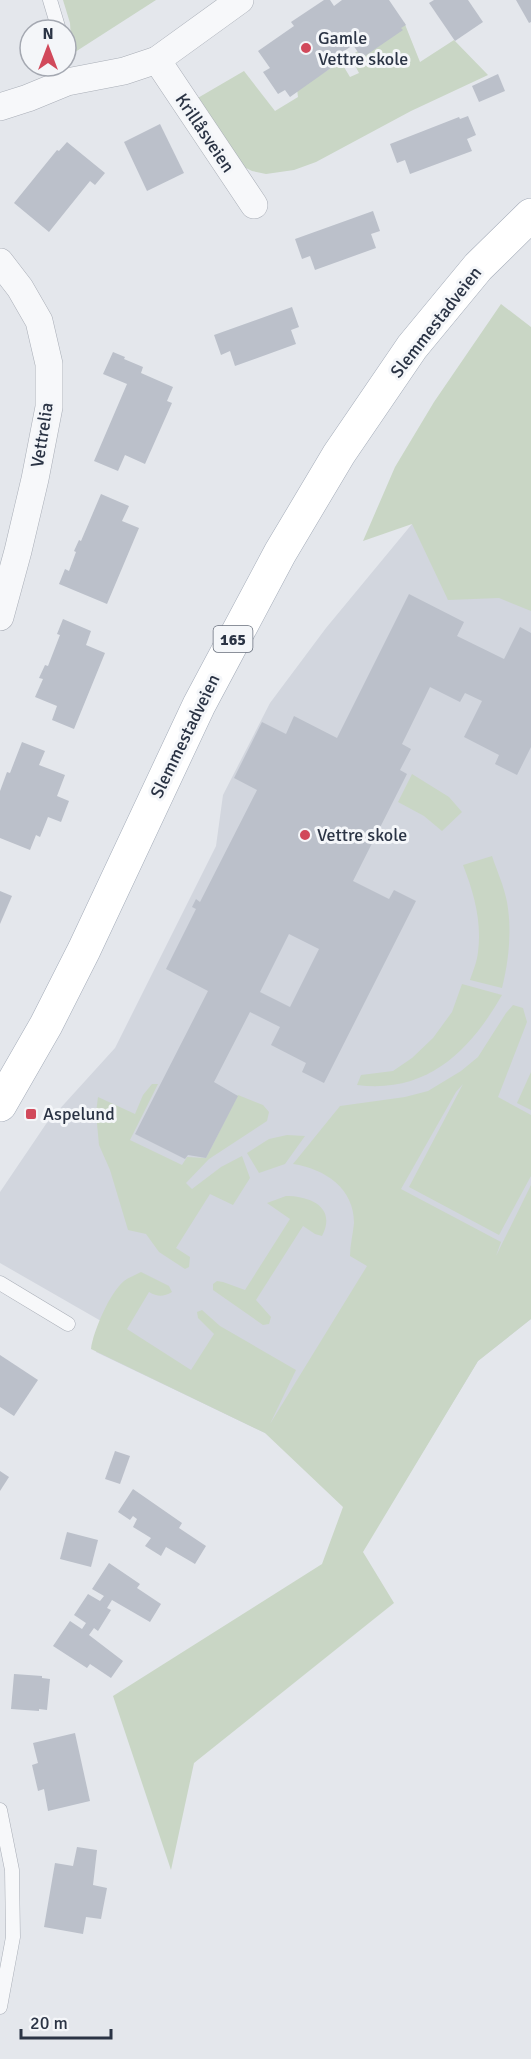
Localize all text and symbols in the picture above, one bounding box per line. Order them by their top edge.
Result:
north arrow [18,18,78,78]
text: N [42,24,54,44]
place label: Gamle Vettre skole [318,27,408,70]
marker: Gamle Vettre skole [299,41,313,55]
street label: Krillåsveien [171,89,239,177]
street label: Slemmestadveien [386,262,486,382]
street label: Vettrelia [26,401,58,469]
road number: 165 [214,626,252,652]
street label: Slemmestadveien [145,670,225,802]
place label: Vettre skole [317,824,407,846]
marker: Vettre skole [298,828,312,842]
place label: Aspelund [43,1103,115,1125]
marker: Aspelund [24,1107,38,1121]
scale bar [21,2002,111,2040]
text: 20 m [30,2012,68,2034]

